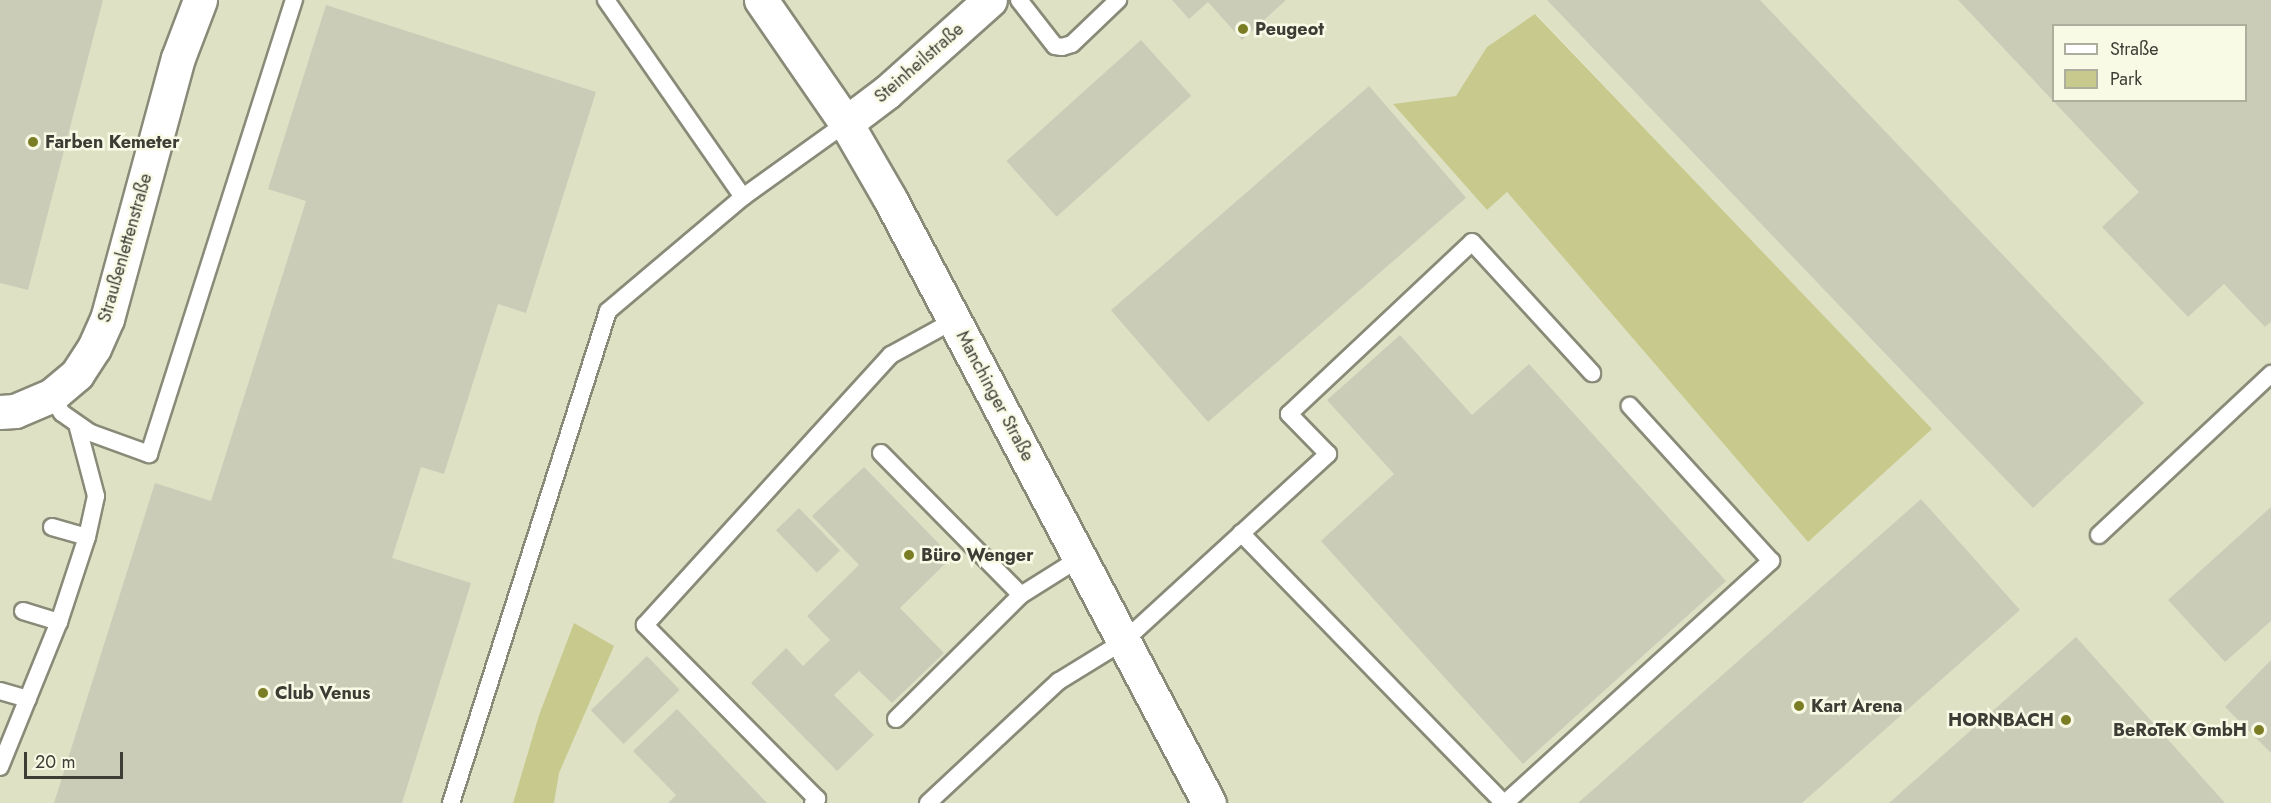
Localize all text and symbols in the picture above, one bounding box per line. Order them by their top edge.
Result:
street label: Steinheilstraße [870,18,968,108]
place label: Peugeot [1255,18,1324,40]
marker: Peugeot [1236,22,1250,36]
legend [2052,24,2247,102]
text: Straße [2110,36,2158,62]
text: Park [2110,66,2142,92]
place label: Farben Kemeter [45,131,180,153]
marker: Farben Kemeter [26,135,40,149]
street label: Straußenlettenstraße [93,171,157,325]
street label: Manchinger Straße [952,327,1038,465]
place label: Büro Wenger [921,544,1034,566]
marker: Büro Wenger [902,548,916,562]
place label: Club Venus [275,682,370,704]
marker: Club Venus [256,686,270,700]
place label: Kart Arena [1811,695,1903,717]
marker: Kart Arena [1792,699,1806,713]
place label: HORNBACH [1948,709,2054,731]
marker: HORNBACH [2059,713,2073,727]
place label: BeRoTeK GmbH [2113,719,2247,741]
marker: BeRoTeK GmbH [2252,723,2266,737]
scale bar [27,740,126,778]
text: 20 m [35,749,75,775]

